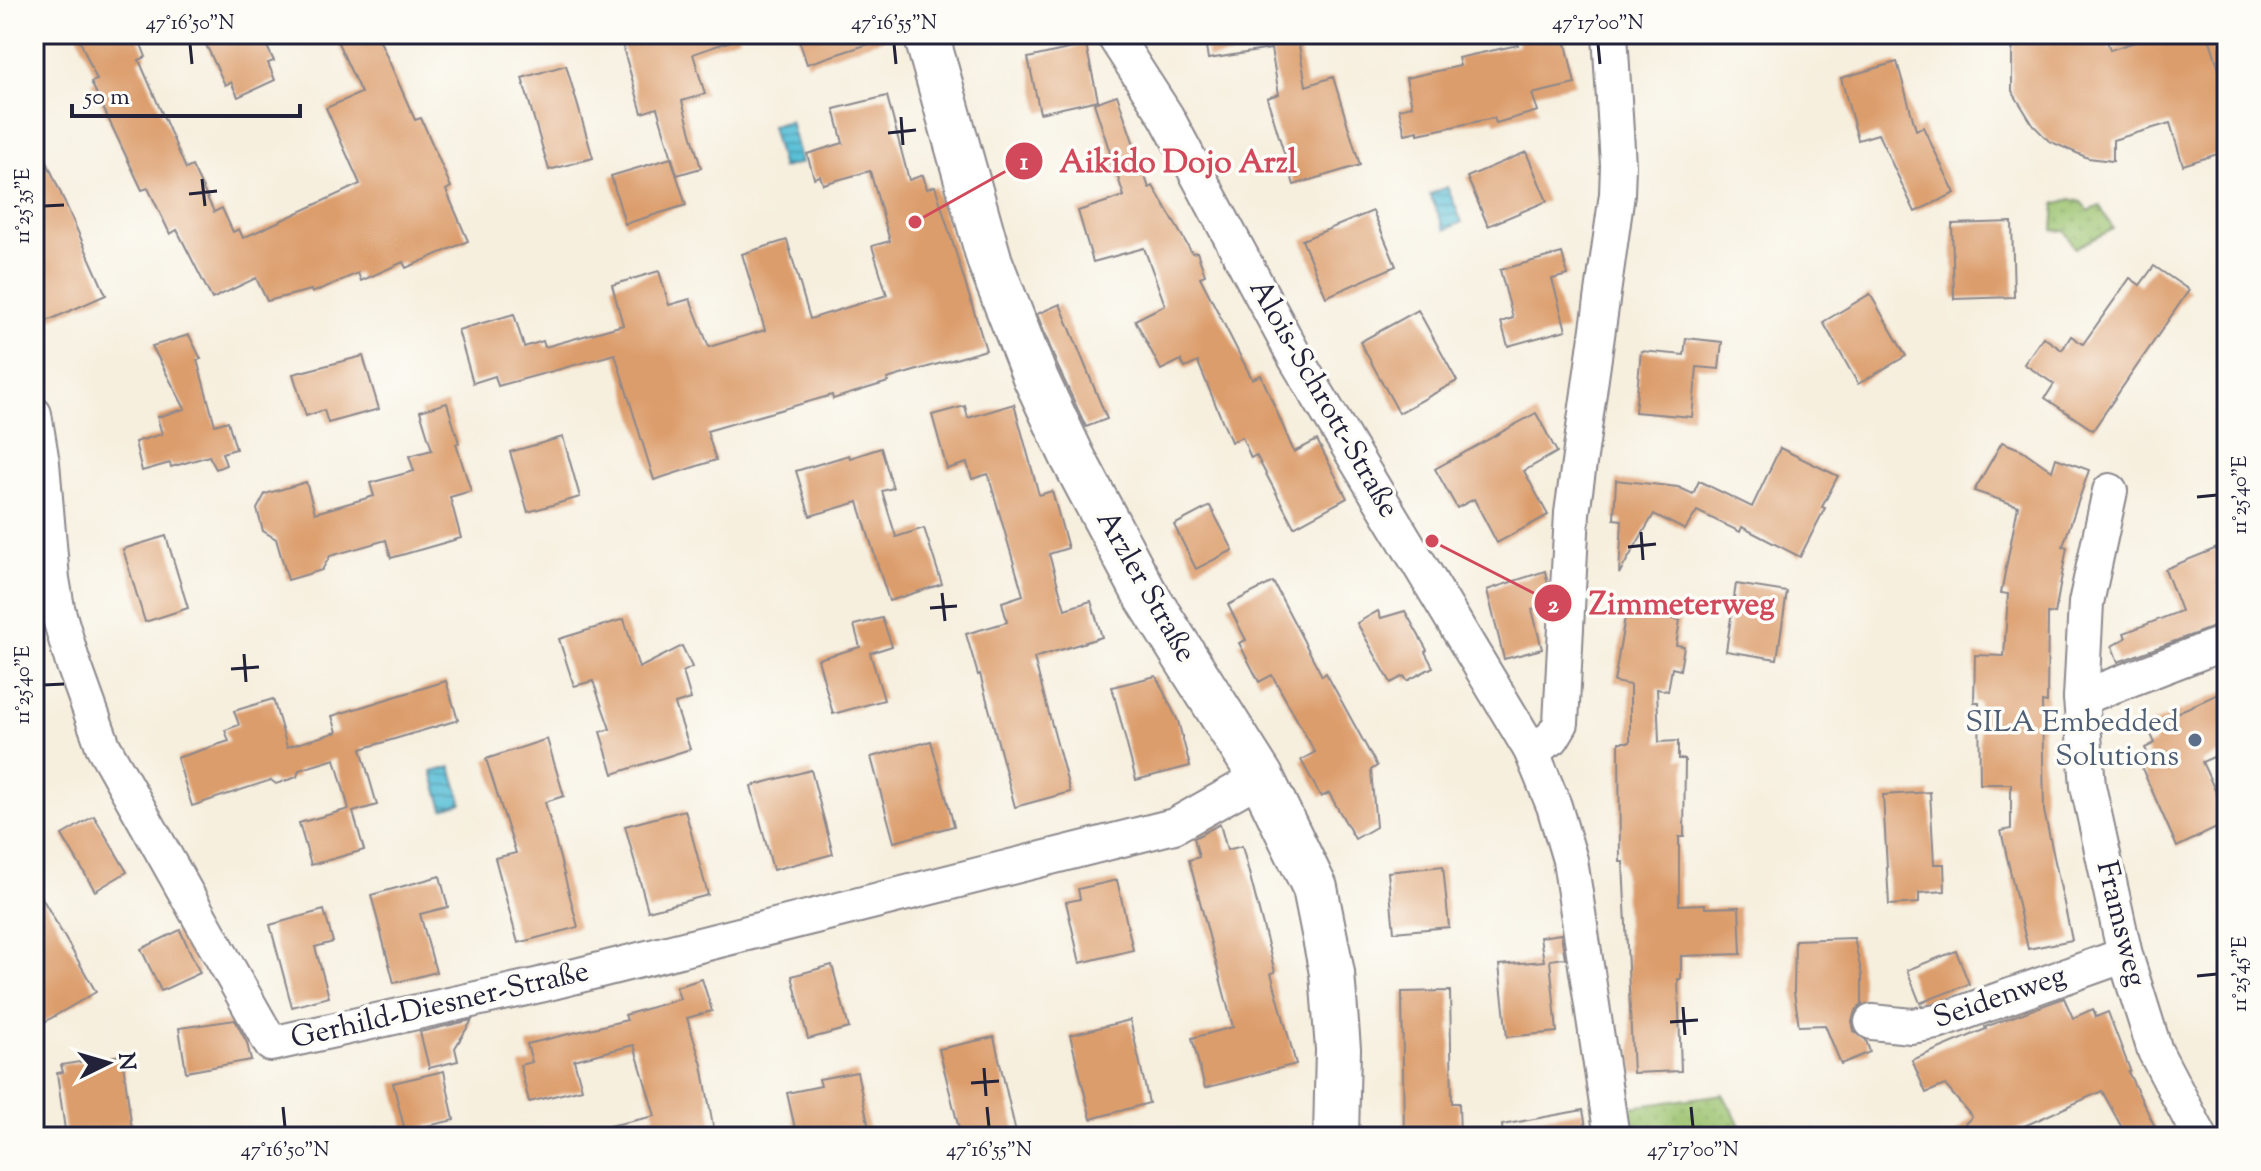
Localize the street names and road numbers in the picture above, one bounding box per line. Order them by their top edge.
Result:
street label: Alois-Schrott-Straße [1237,272,1409,526]
street label: Arzler Straße [1084,503,1206,671]
street label: Framsweg [2084,857,2156,991]
street label: Gerhild-Diesner-Straße [287,951,593,1061]
street label: Seidenweg [1928,955,2072,1041]

